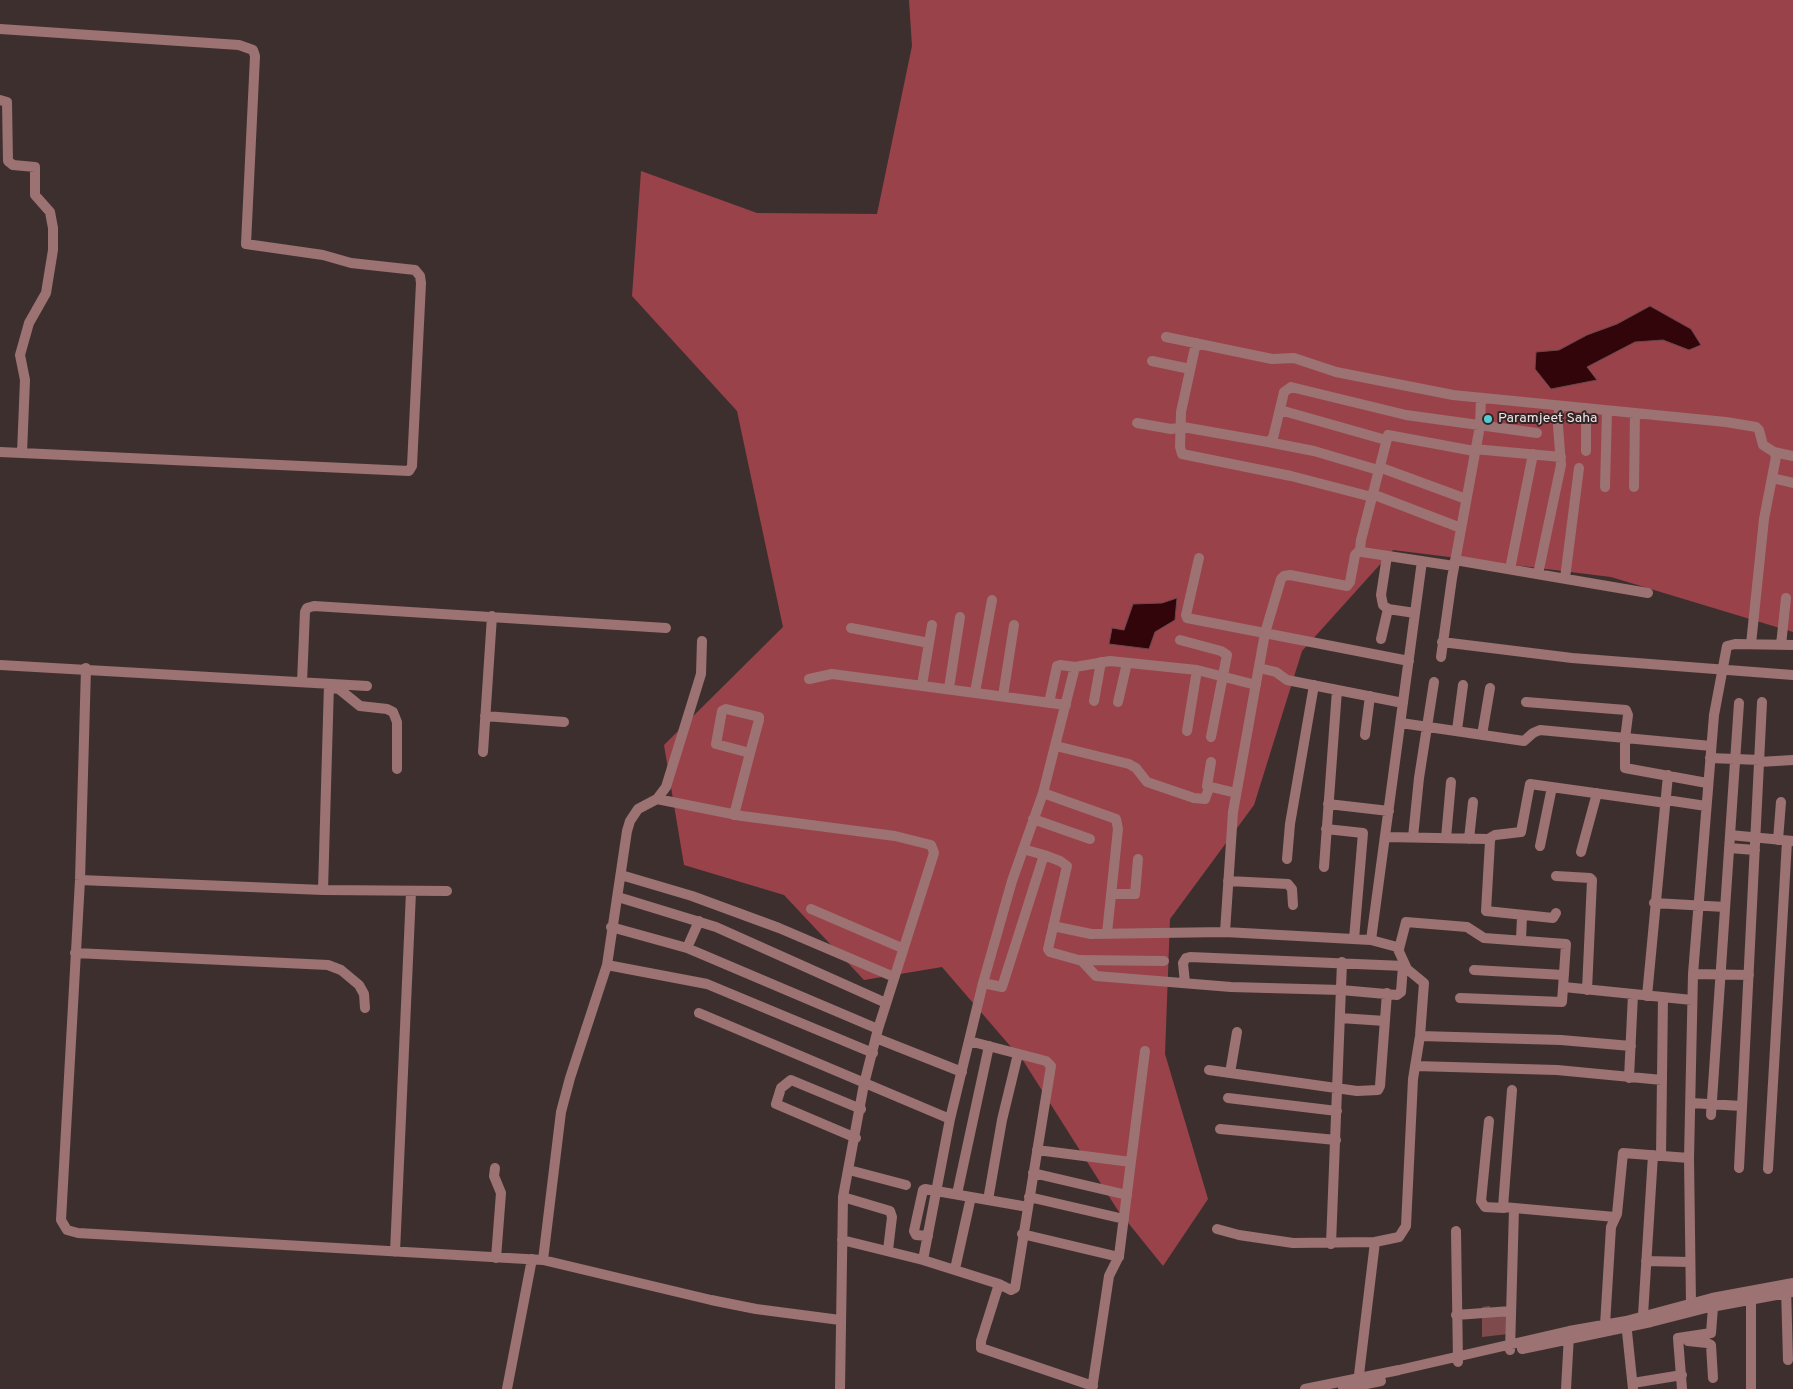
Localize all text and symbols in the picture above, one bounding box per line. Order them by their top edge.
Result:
place label: Paramjeet Saha [1498,411,1597,427]
marker: Paramjeet Saha [1482,413,1494,425]

